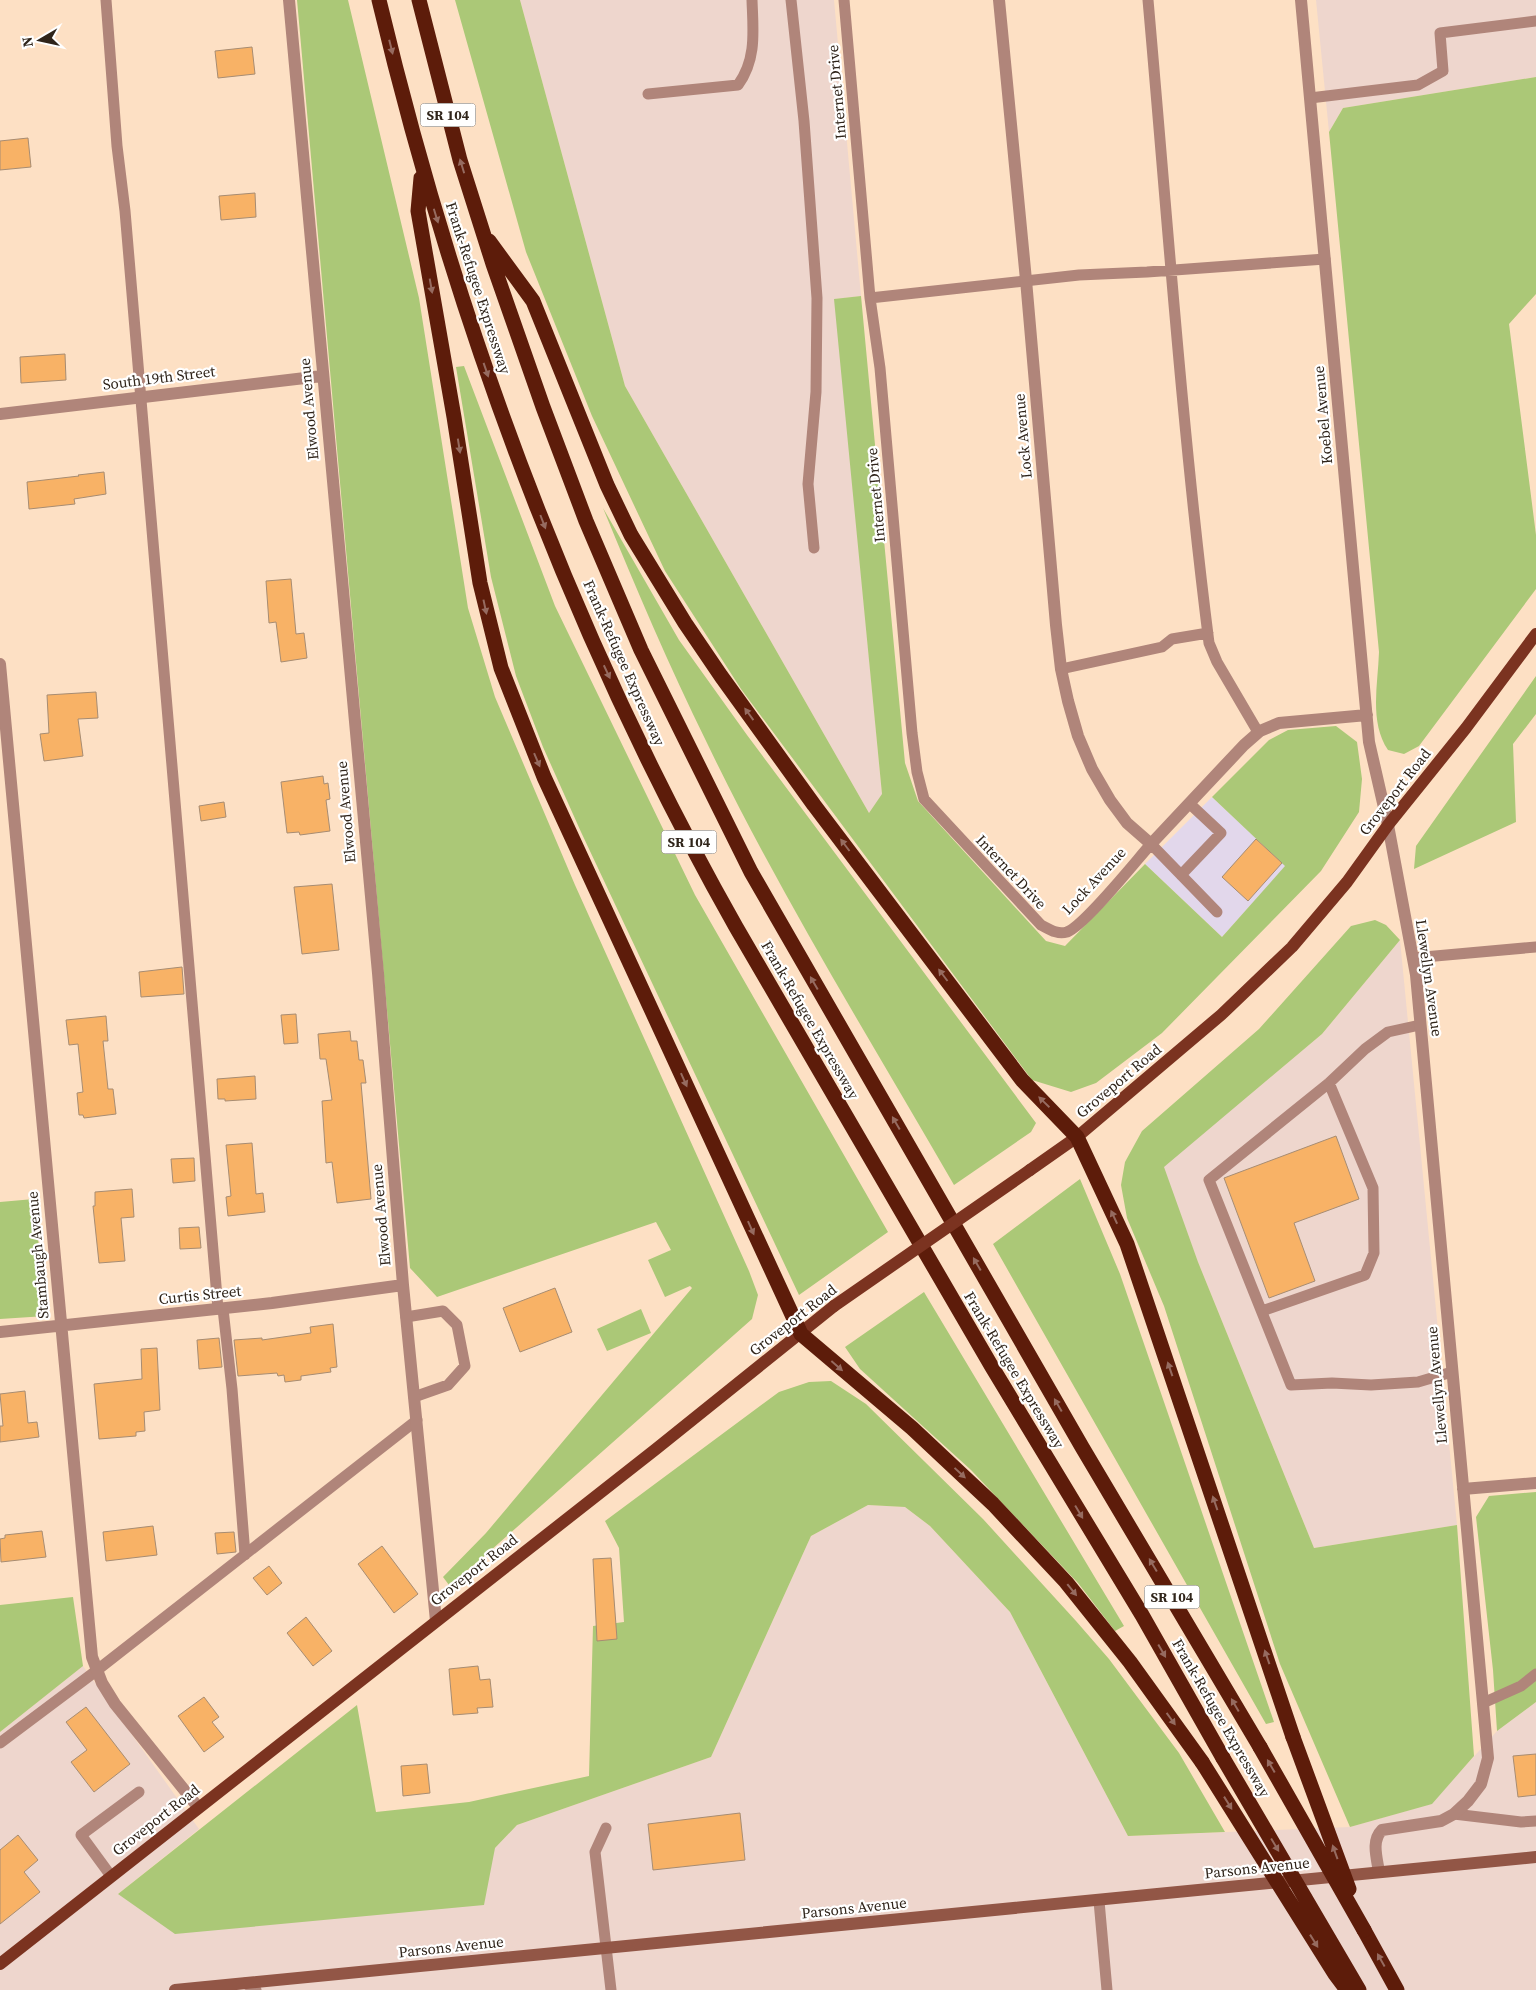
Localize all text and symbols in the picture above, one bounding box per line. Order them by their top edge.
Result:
north arrow [15,15,65,65]
text: N [16,35,38,49]
one-way arrow [387,40,395,55]
street label: Internet Drive [822,44,851,140]
road number: SR 104 [420,104,476,126]
one-way arrow [457,158,465,173]
street label: Frank-Refugee Expressway [441,199,516,377]
one-way arrow [433,208,441,223]
one-way arrow [428,279,436,295]
street label: Elwood Avenue [294,357,323,461]
street label: South 19th Street [102,360,216,395]
one-way arrow [483,363,490,378]
street label: Koebel Avenue [1308,365,1337,465]
street label: Lock Avenue [1008,392,1037,479]
one-way arrow [455,439,463,455]
street label: Internet Drive [861,447,890,543]
one-way arrow [540,515,547,530]
street label: Frank-Refugee Expressway [578,576,671,749]
one-way arrow [481,599,489,614]
one-way arrow [603,665,611,679]
one-way arrow [744,707,754,721]
street label: Groveport Road [1354,743,1436,840]
one-way arrow [534,753,542,767]
street label: Elwood Avenue [331,760,360,864]
road number: SR 104 [662,830,716,854]
street label: Internet Drive [971,830,1052,914]
one-way arrow [839,839,850,852]
street label: Lock Avenue [1057,842,1131,919]
street label: Llewellyn Avenue [1411,918,1448,1038]
street label: Frank-Refugee Expressway [756,937,865,1103]
one-way arrow [937,969,948,982]
one-way arrow [810,975,818,990]
street label: Groveport Road [1072,1038,1166,1123]
one-way arrow [680,1073,688,1087]
one-way arrow [1038,1096,1050,1108]
one-way arrow [892,1116,900,1131]
street label: Elwood Avenue [366,1163,395,1267]
street label: Stambaugh Avenue [21,1190,54,1320]
one-way arrow [1110,1209,1119,1224]
one-way arrow [747,1221,755,1235]
one-way arrow [973,1257,981,1271]
street label: Groveport Road [745,1279,841,1360]
street label: Curtis Street [158,1280,242,1309]
street label: Frank-Refugee Expressway [959,1287,1070,1452]
street label: Llewellyn Avenue [1421,1325,1452,1445]
one-way arrow [831,1360,843,1372]
one-way arrow [1166,1361,1174,1376]
one-way arrow [1054,1397,1062,1412]
one-way arrow [953,1467,965,1479]
one-way arrow [1211,1496,1218,1511]
one-way arrow [1074,1505,1083,1518]
street label: Groveport Road [426,1529,522,1610]
one-way arrow [1148,1558,1157,1571]
one-way arrow [1067,1583,1078,1596]
road number: SR 104 [1144,1585,1200,1608]
street label: Frank-Refugee Expressway [1167,1635,1276,1801]
one-way arrow [1158,1644,1167,1658]
one-way arrow [1262,1650,1270,1665]
one-way arrow [1231,1698,1240,1711]
one-way arrow [1166,1712,1176,1726]
one-way arrow [1267,1759,1275,1773]
street label: Groveport Road [108,1779,204,1860]
one-way arrow [1223,1797,1233,1810]
one-way arrow [1270,1839,1279,1852]
one-way arrow [1331,1844,1338,1859]
street label: Parsons Avenue [1203,1852,1311,1883]
street label: Parsons Avenue [800,1892,908,1923]
street label: Parsons Avenue [397,1931,505,1962]
one-way arrow [1309,1935,1319,1948]
one-way arrow [1376,1953,1385,1967]

